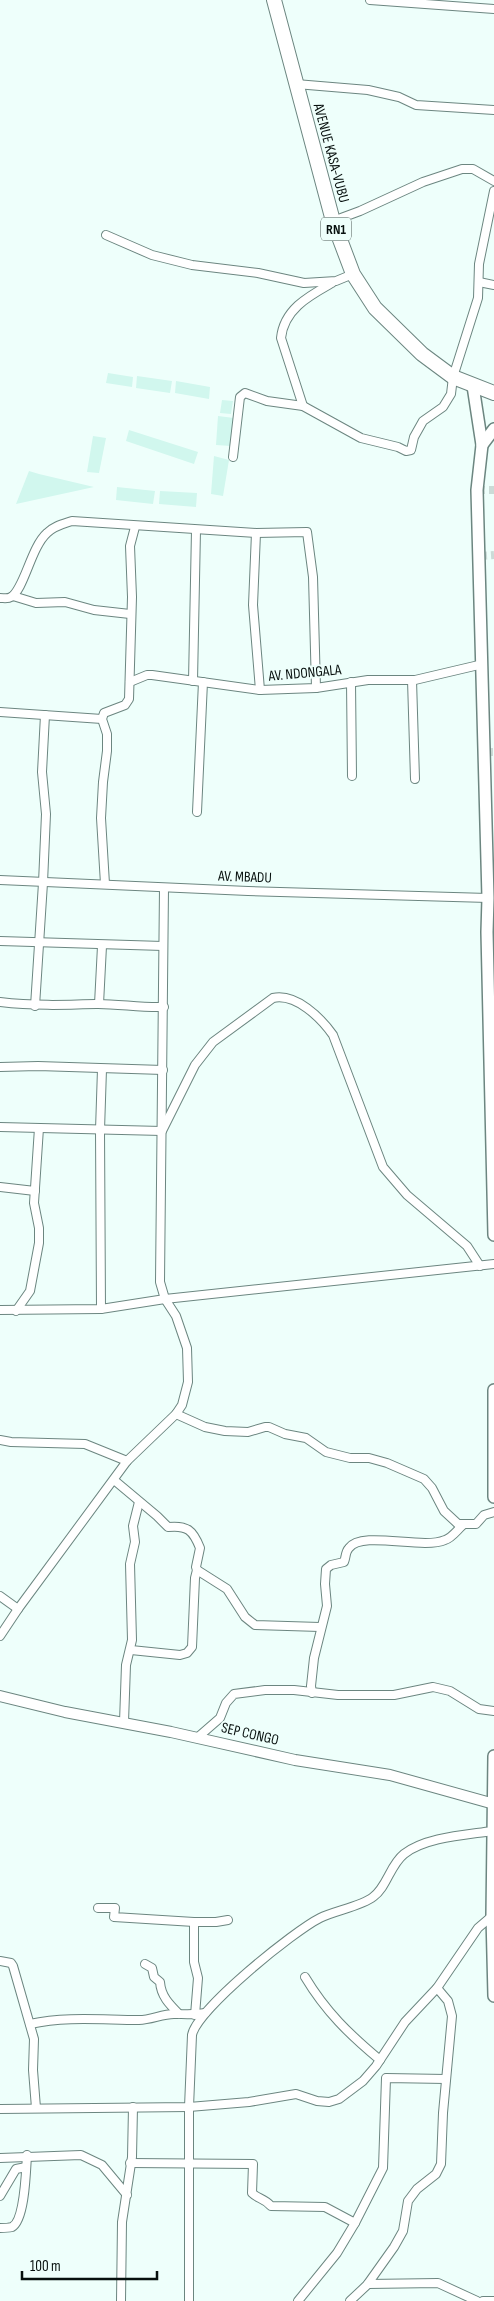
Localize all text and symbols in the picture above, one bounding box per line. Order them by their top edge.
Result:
street label: AVENUE KASA-VUBU [308,100,353,205]
road number: RN1 [321,218,351,240]
street label: AV. NDONGALA [267,660,343,686]
street label: AV. MBADU [217,867,272,887]
street label: SEP CONGO [219,1718,281,1750]
scale bar [22,2248,158,2280]
text: 100 m [30,2257,61,2276]

